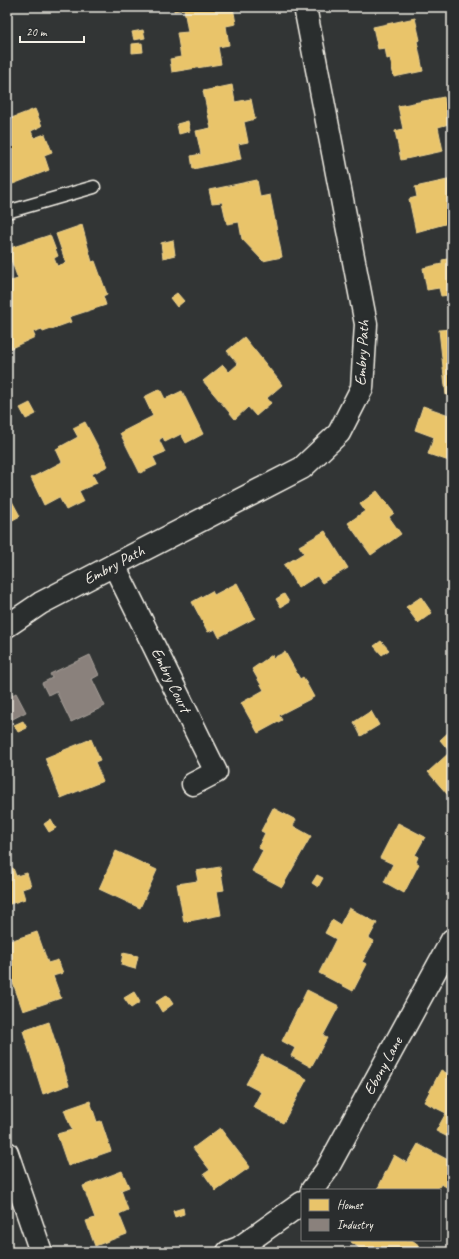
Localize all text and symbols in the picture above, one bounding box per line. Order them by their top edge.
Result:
scale bar [20,18,84,44]
text: 20 m [26,24,48,40]
street label: Embry Path [350,319,374,386]
street label: Embry Path [80,540,148,589]
street label: Embry Court [147,644,196,718]
street label: Ebony Lane [359,1032,408,1099]
legend [301,1189,441,1241]
text: Homes [337,1197,364,1213]
text: Industry [337,1217,374,1233]

